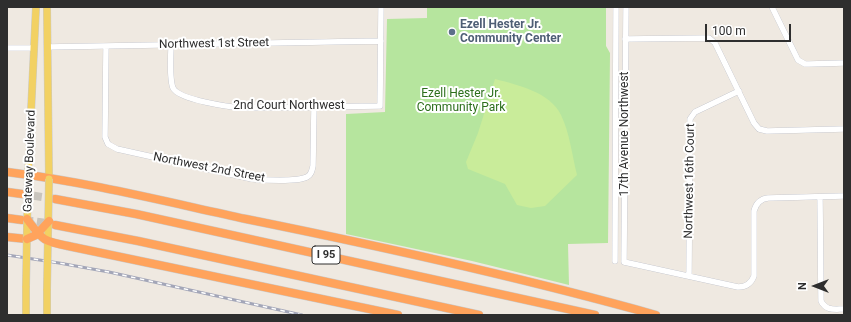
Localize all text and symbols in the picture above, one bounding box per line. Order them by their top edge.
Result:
scale bar [707,16,793,42]
place label: Ezell Hester Jr. Community Center [460,18,561,46]
text: 100 m [712,24,746,38]
marker: Ezell Hester Jr. Community Center [447,27,457,37]
street label: Northwest 1st Street [159,36,269,52]
street label: 17th Avenue Northwest [618,71,632,197]
park label: Ezell Hester Jr. Community Park [417,87,505,115]
street label: 2nd Court Northwest [233,99,345,113]
street label: Gateway Boulevard [21,110,39,212]
street label: Northwest 16th Court [682,123,698,239]
street label: Northwest 2nd Street [152,150,266,186]
road number: I 95 [312,246,340,264]
north arrow [795,266,835,306]
text: N [796,282,809,290]

